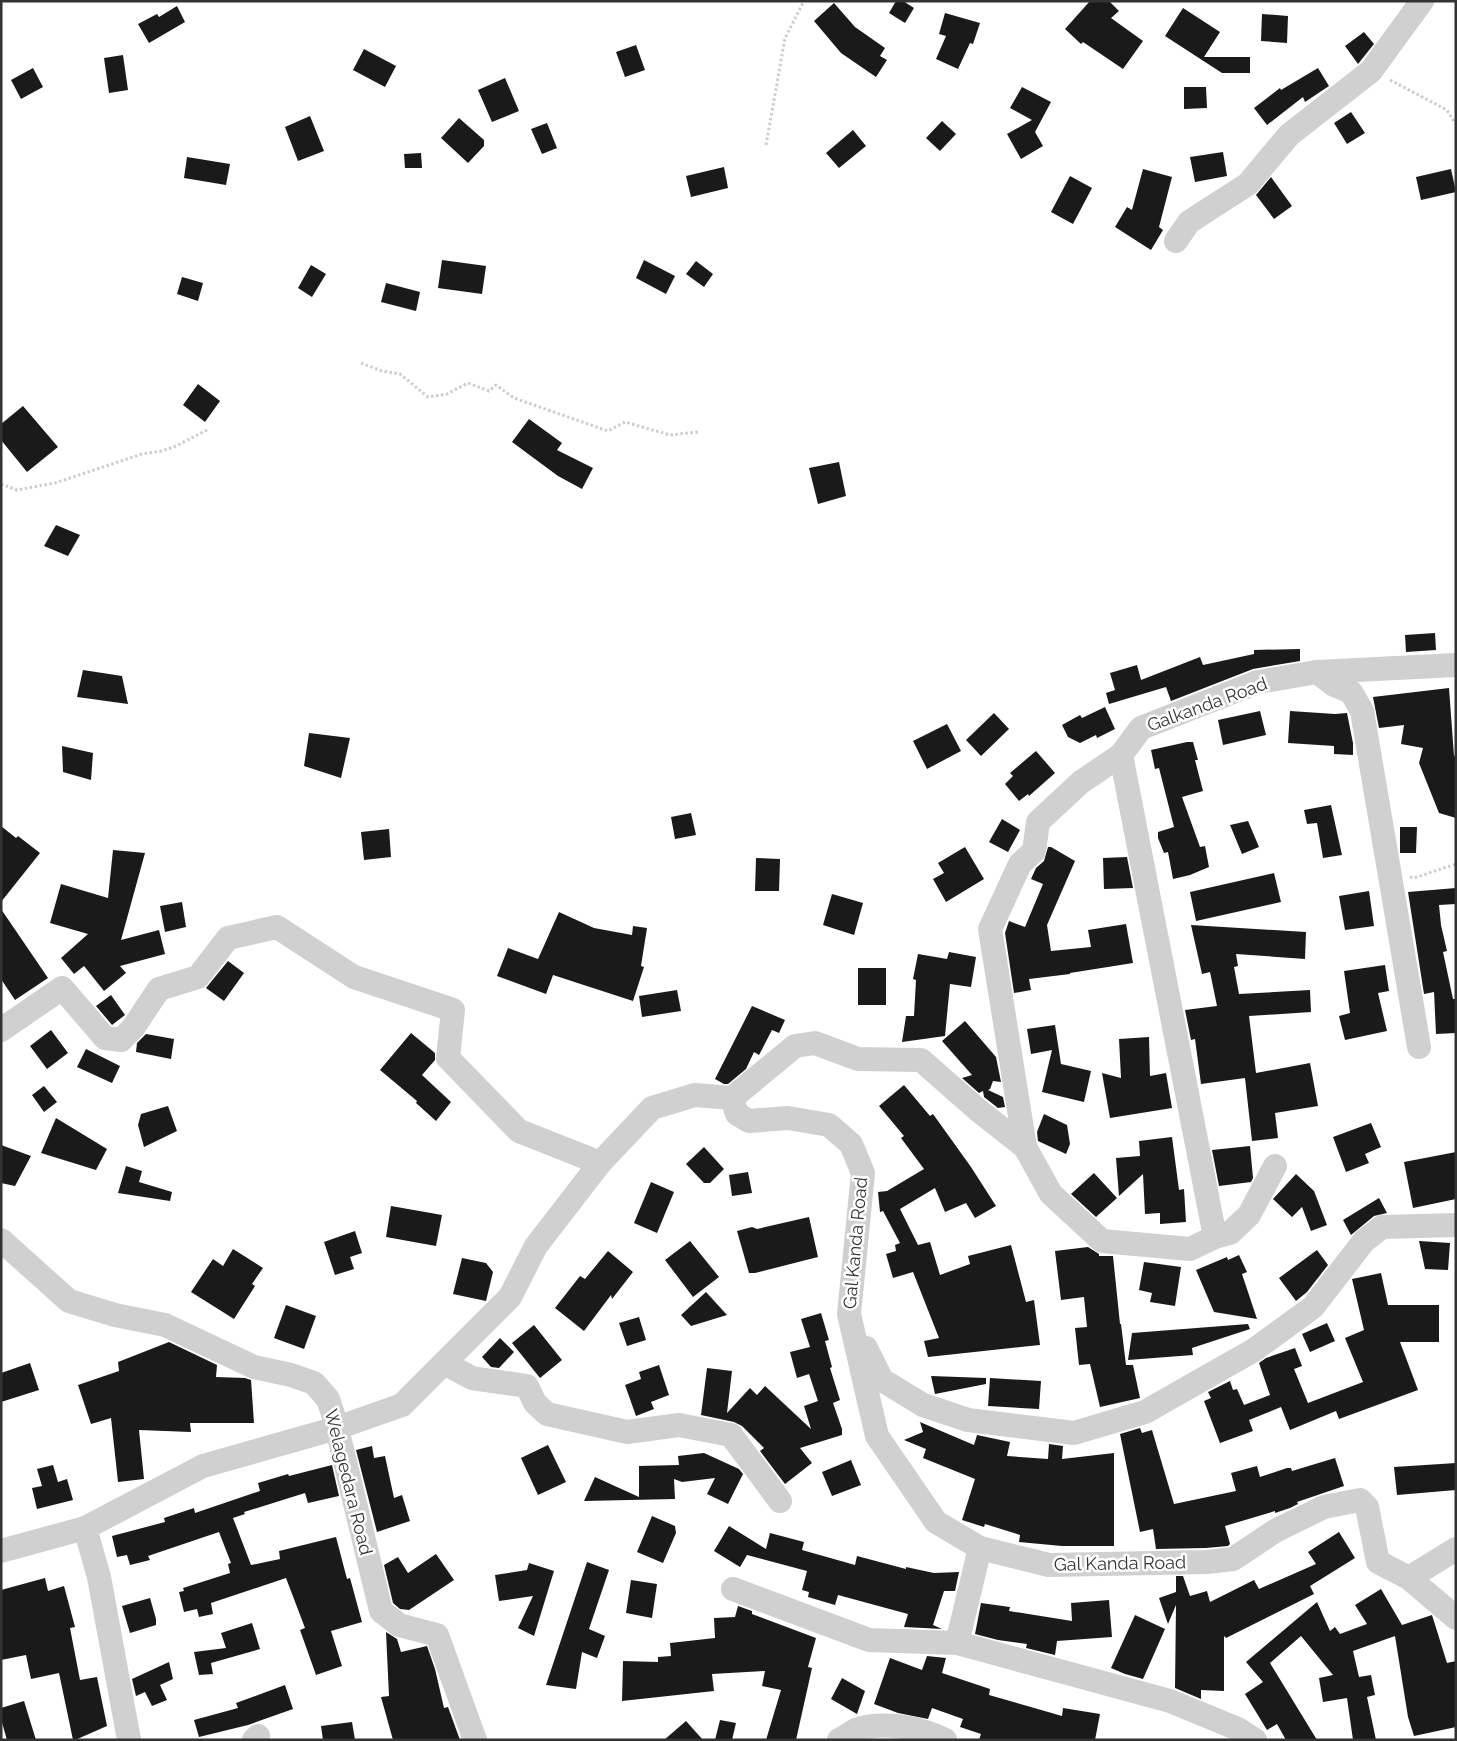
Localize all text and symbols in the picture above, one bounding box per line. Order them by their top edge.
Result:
street label: Galkanda Road [1144,673,1270,735]
street label: Gal Kanda Road [839,1176,871,1310]
street label: Welagedara Road [321,1407,377,1557]
street label: Gal Kanda Road [1054,1551,1186,1575]

